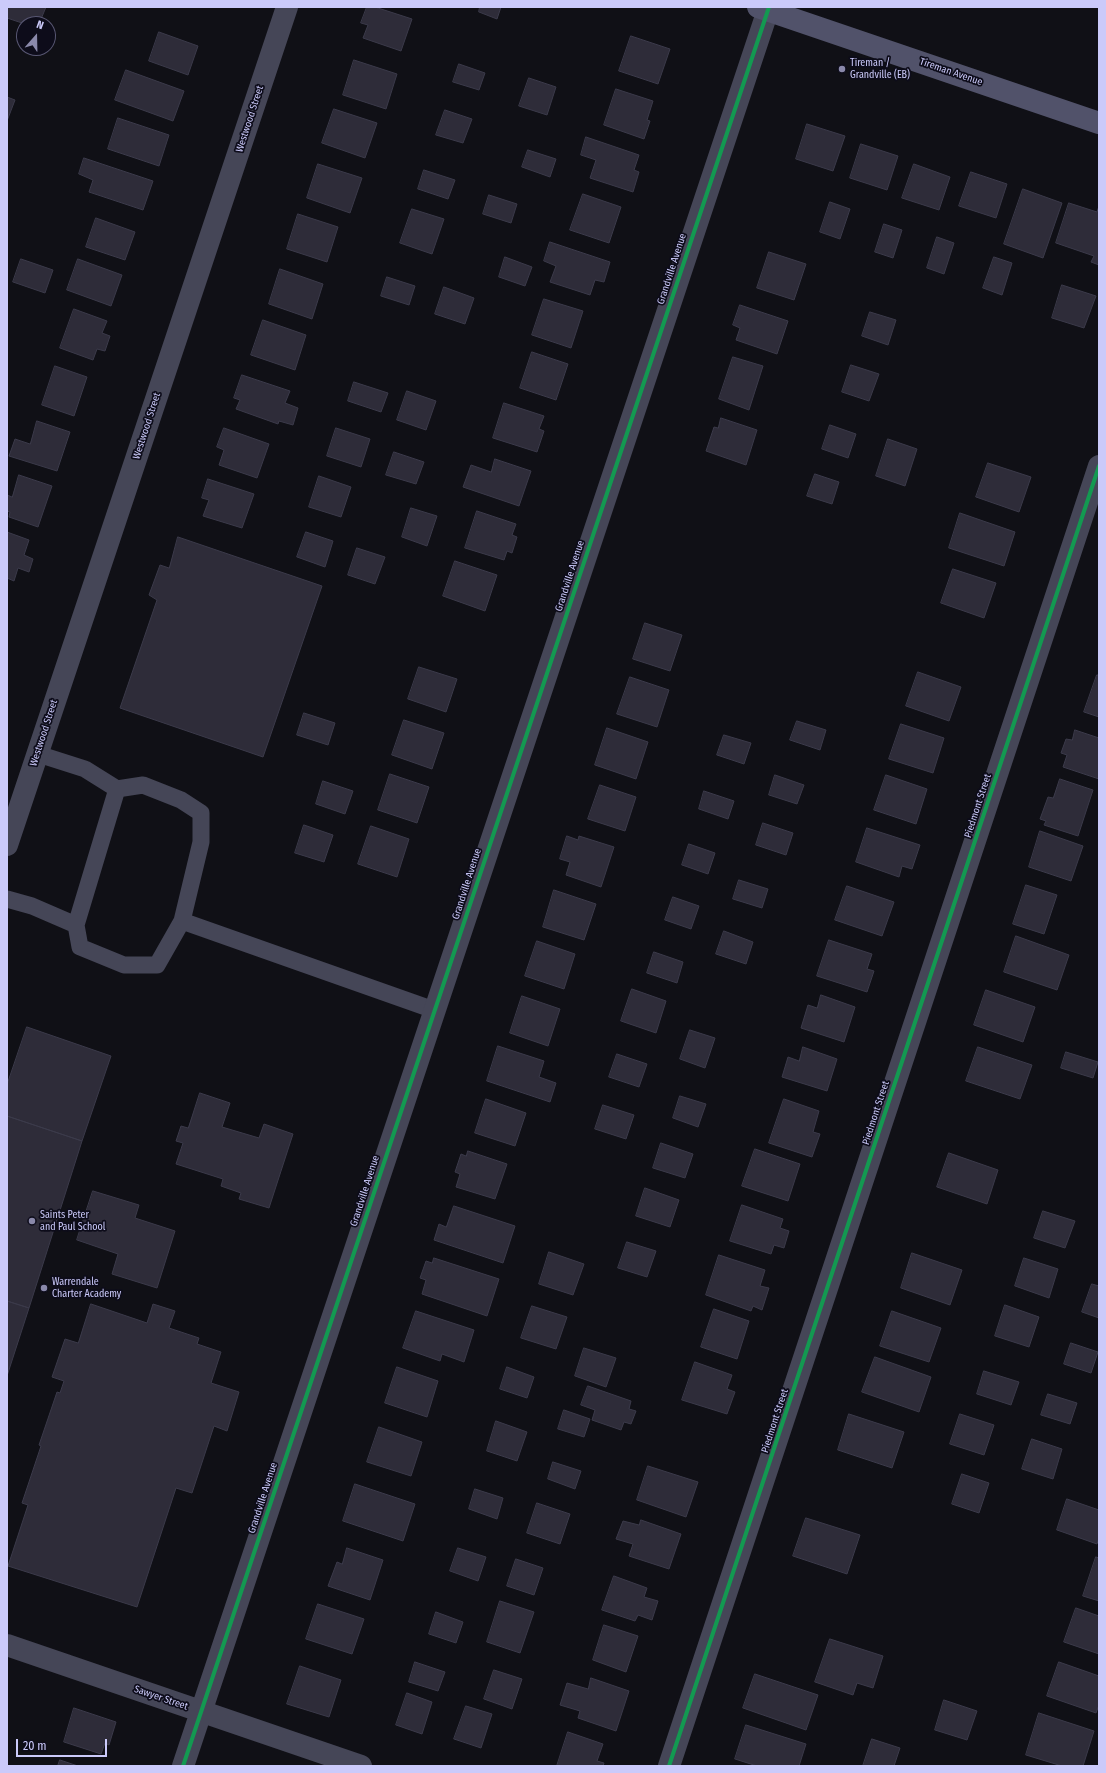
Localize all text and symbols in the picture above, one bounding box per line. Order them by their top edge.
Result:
north arrow [16,16,56,56]
text: N [35,18,45,32]
street label: Tireman Avenue [918,56,984,88]
place label: Tireman / Grandville (EB) [850,57,910,80]
marker: Tireman / Grandville (EB) [837,64,847,74]
street label: Westwood Street [234,84,266,154]
street label: Grandville Avenue [655,232,689,306]
street label: Westwood Street [131,391,163,461]
street label: Grandville Avenue [553,539,587,613]
street label: Westwood Street [28,698,60,768]
street label: Piedmont Street [962,773,994,839]
street label: Grandville Avenue [450,847,484,921]
street label: Piedmont Street [860,1080,892,1146]
street label: Grandville Avenue [348,1154,382,1228]
place label: Saints Peter and Paul School [40,1209,105,1232]
marker: Saints Peter and Paul School [27,1216,37,1226]
place label: Warrendale Charter Academy [52,1276,121,1300]
marker: Warrendale Charter Academy [39,1283,49,1293]
street label: Piedmont Street [759,1388,791,1454]
street label: Grandville Avenue [246,1461,280,1535]
street label: Sawyer Street [133,1683,189,1713]
scale bar [18,1731,109,1757]
text: 20 m [23,1739,47,1753]

